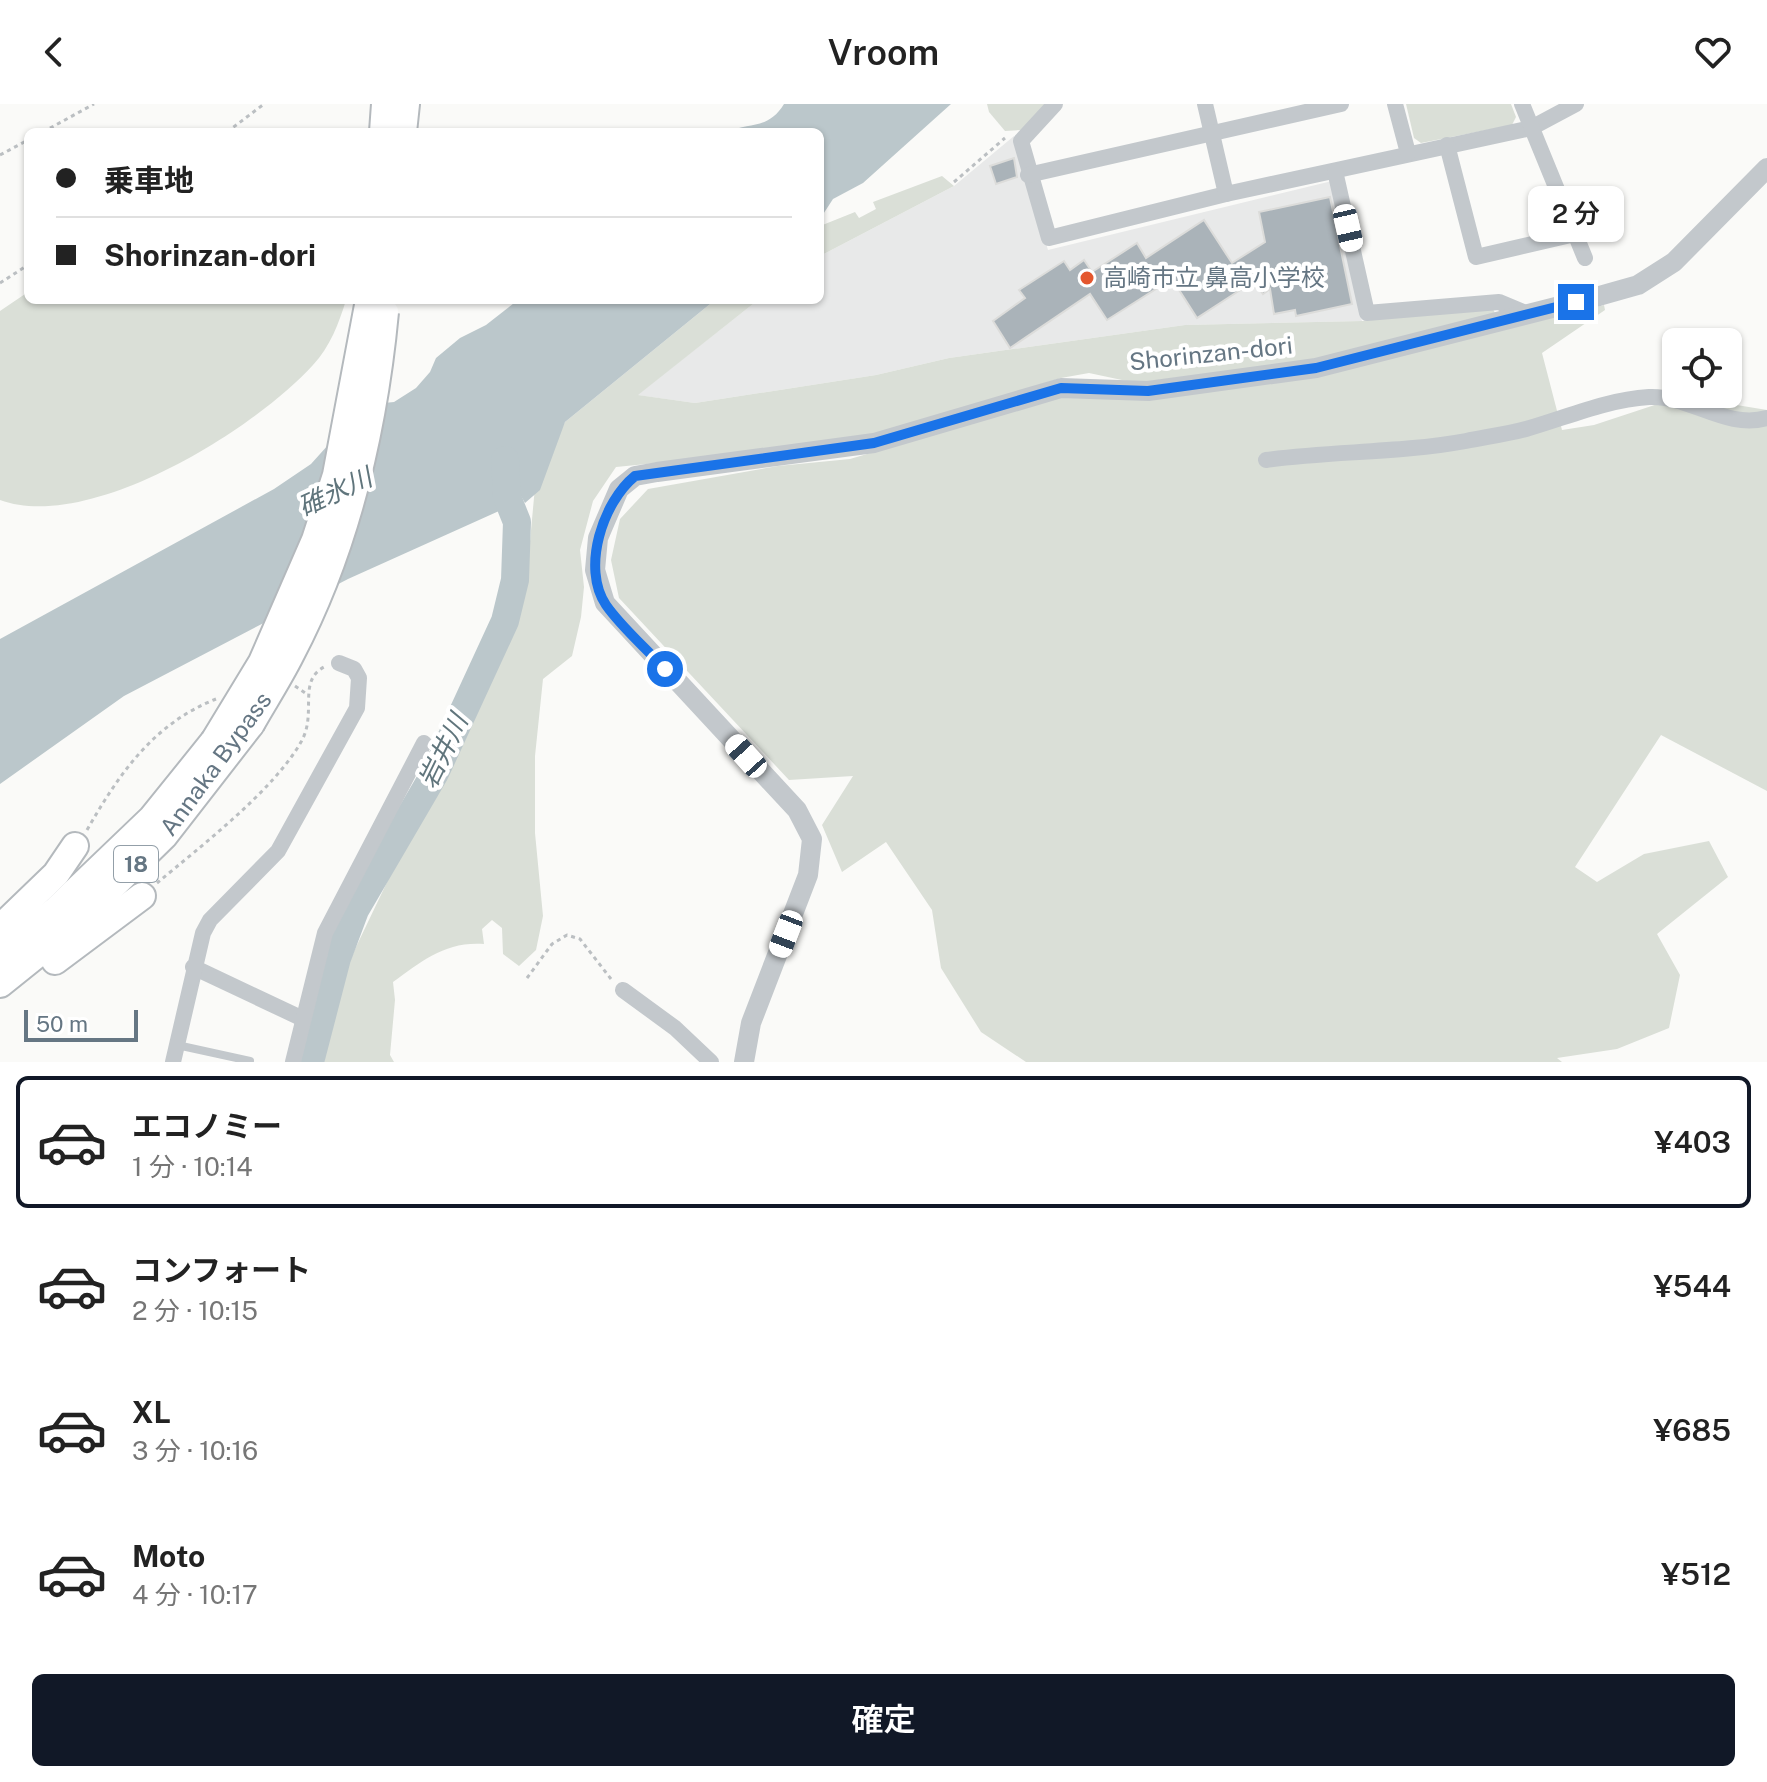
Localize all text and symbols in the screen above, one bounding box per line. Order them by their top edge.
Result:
icon: back [32,30,76,74]
icon: heart [1691,30,1735,74]
text: Vroom [828,31,939,73]
text: 乗車地 [104,162,194,198]
callout: 2 分 [1528,186,1624,242]
text: 2 分 [1552,198,1600,229]
car [1331,202,1365,254]
text: Shorinzan-dori [104,237,316,273]
place label: 高崎市立 鼻高小学校 [1103,263,1325,291]
marker: 高崎市立 鼻高小学校 [1078,269,1096,287]
route end [1558,284,1594,320]
map controls [1662,328,1742,408]
button: locate [1662,328,1742,408]
street label: Shorinzan-dori [1128,331,1294,376]
water label: 碓氷川 [293,460,379,522]
route start [647,651,683,687]
street label: Annaka Bypass [154,686,277,841]
water label: 岩井川 [412,706,475,793]
car [721,730,771,782]
road number: 18 [114,846,158,882]
car [766,907,806,961]
scale bar [24,1006,138,1042]
text: 50 m [36,1011,88,1037]
icon: car [36,1106,108,1178]
text: エコノミー [132,1108,282,1144]
text: ¥403 [1654,1124,1731,1160]
text: 1 分 · 10:14 [132,1151,253,1182]
icon: car [36,1250,108,1322]
text: コンフォート [132,1252,311,1288]
text: ¥544 [1653,1268,1731,1304]
text: 2 分 · 10:15 [132,1295,258,1326]
icon: car [36,1394,108,1466]
text: XL [132,1394,171,1430]
text: ¥685 [1653,1412,1731,1448]
text: 3 分 · 10:16 [132,1435,258,1466]
icon: car [36,1538,108,1610]
text: Moto [132,1538,205,1574]
text: ¥512 [1661,1556,1731,1592]
text: 4 分 · 10:17 [132,1579,258,1610]
button: 確定 [32,1674,1735,1766]

